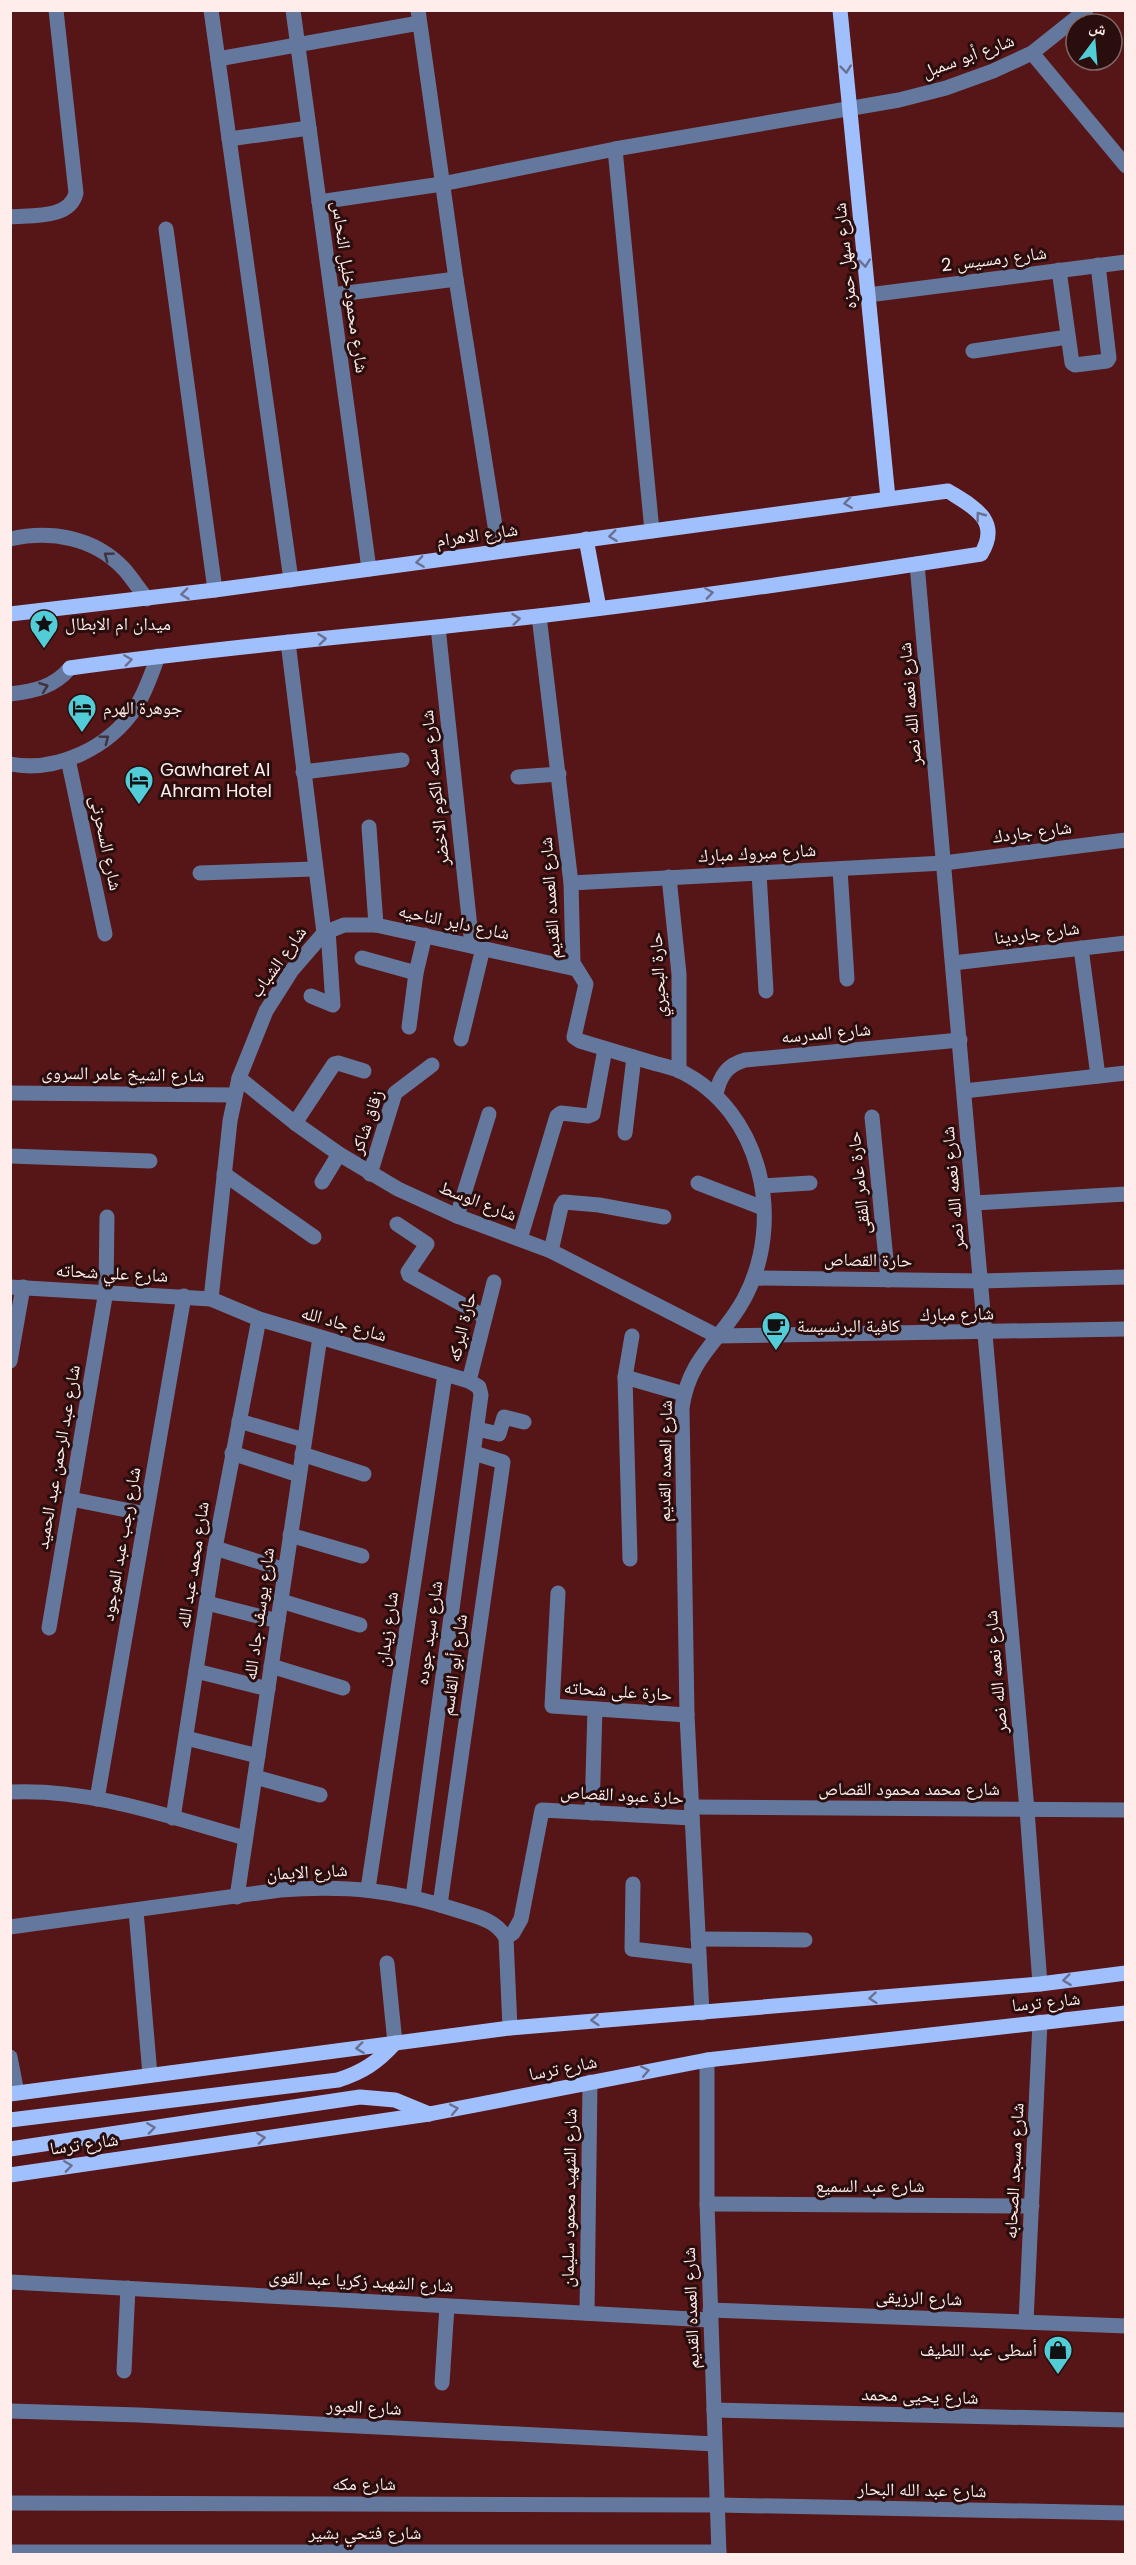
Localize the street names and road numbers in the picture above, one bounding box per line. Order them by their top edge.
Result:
street label: شارع أبو سمبل [918,27,1018,84]
street label: شارع محمود خليل النحاس [326,199,375,374]
street label: شارع سهل حمزه [826,202,863,310]
street label: شارع رمسيس 2 [940,240,1048,277]
street label: شارع الاهرام [435,516,519,553]
street label: شارع نعمه الله نصر [892,641,927,768]
street label: شارع سكه الكوم الاخضر [414,709,455,868]
street label: شارع السحرتى [84,793,129,893]
street label: شارع جاردك [991,814,1073,849]
street label: شارع العمده القديم [533,836,566,960]
street label: شارع مبروك مبارك [697,837,817,868]
street label: شارع داير الناحيه [396,898,512,945]
street label: شارع جاردينا [993,915,1081,950]
street label: شارع الشباب [243,921,312,1003]
street label: حارة البحيري [643,932,675,1018]
street label: شارع المدرسه [780,1016,872,1049]
street label: شارع الشيخ عامر السروى [41,1060,205,1087]
street label: زقاق شاكر [344,1086,389,1158]
street label: شارع نعمه الله نصر [935,1125,970,1252]
street label: حارة عامر الفقى [841,1130,876,1236]
street label: شارع الوسط [436,1174,521,1227]
street label: حارة القصاص [824,1246,912,1273]
street label: شارع علي شحاته [55,1257,169,1290]
street label: حارة البركه [441,1289,482,1365]
street label: شارع جاد الله [298,1299,390,1348]
street label: شارع مبارك [920,1300,994,1327]
street label: شارع عبد الرحمن عبد الحميد [29,1363,86,1551]
street label: شارع العمده القديم [651,1400,678,1522]
street label: شارع رجب عبد الموجود [95,1465,146,1623]
street label: شارع محمد عبد الله [170,1500,215,1630]
street label: شارع يوسف جاد الله [237,1546,280,1682]
street label: شارع سيد جوده [409,1579,448,1687]
street label: شارع زيدان [369,1590,404,1668]
street label: شارع نعمه الله نصر [978,1609,1013,1736]
street label: شارع أبو القاسم [434,1612,473,1717]
street label: حارة على شحاته [563,1674,673,1707]
street label: شارع محمد محمود القصاص [818,1776,1000,1801]
street label: حارة عبود القصاص [560,1779,684,1810]
street label: شارع الايمان [266,1857,348,1886]
street label: شارع ترسا [1010,1985,1082,2018]
street label: شارع ترسا [527,2049,599,2086]
street label: شارع مسجد الصحابه [997,2102,1030,2240]
street label: شارع الشهيد محمود سليمان [554,2108,583,2288]
street label: شارع ترسا [48,2126,120,2161]
street label: شارع عبد السميع [815,2173,925,2198]
street label: شارع العمده القديم [676,2247,705,2369]
street label: شارع الشهيد زكريا عبد القوى [268,2263,454,2298]
street label: شارع الرزيقى [875,2283,963,2312]
street label: شارع يحيى محمد [861,2381,979,2410]
street label: شارع العبور [325,2392,402,2421]
street label: شارع مكه [332,2471,396,2496]
street label: شارع عبد الله البحار [856,2476,987,2503]
street label: شارع فتحي بشير [308,2520,421,2548]

